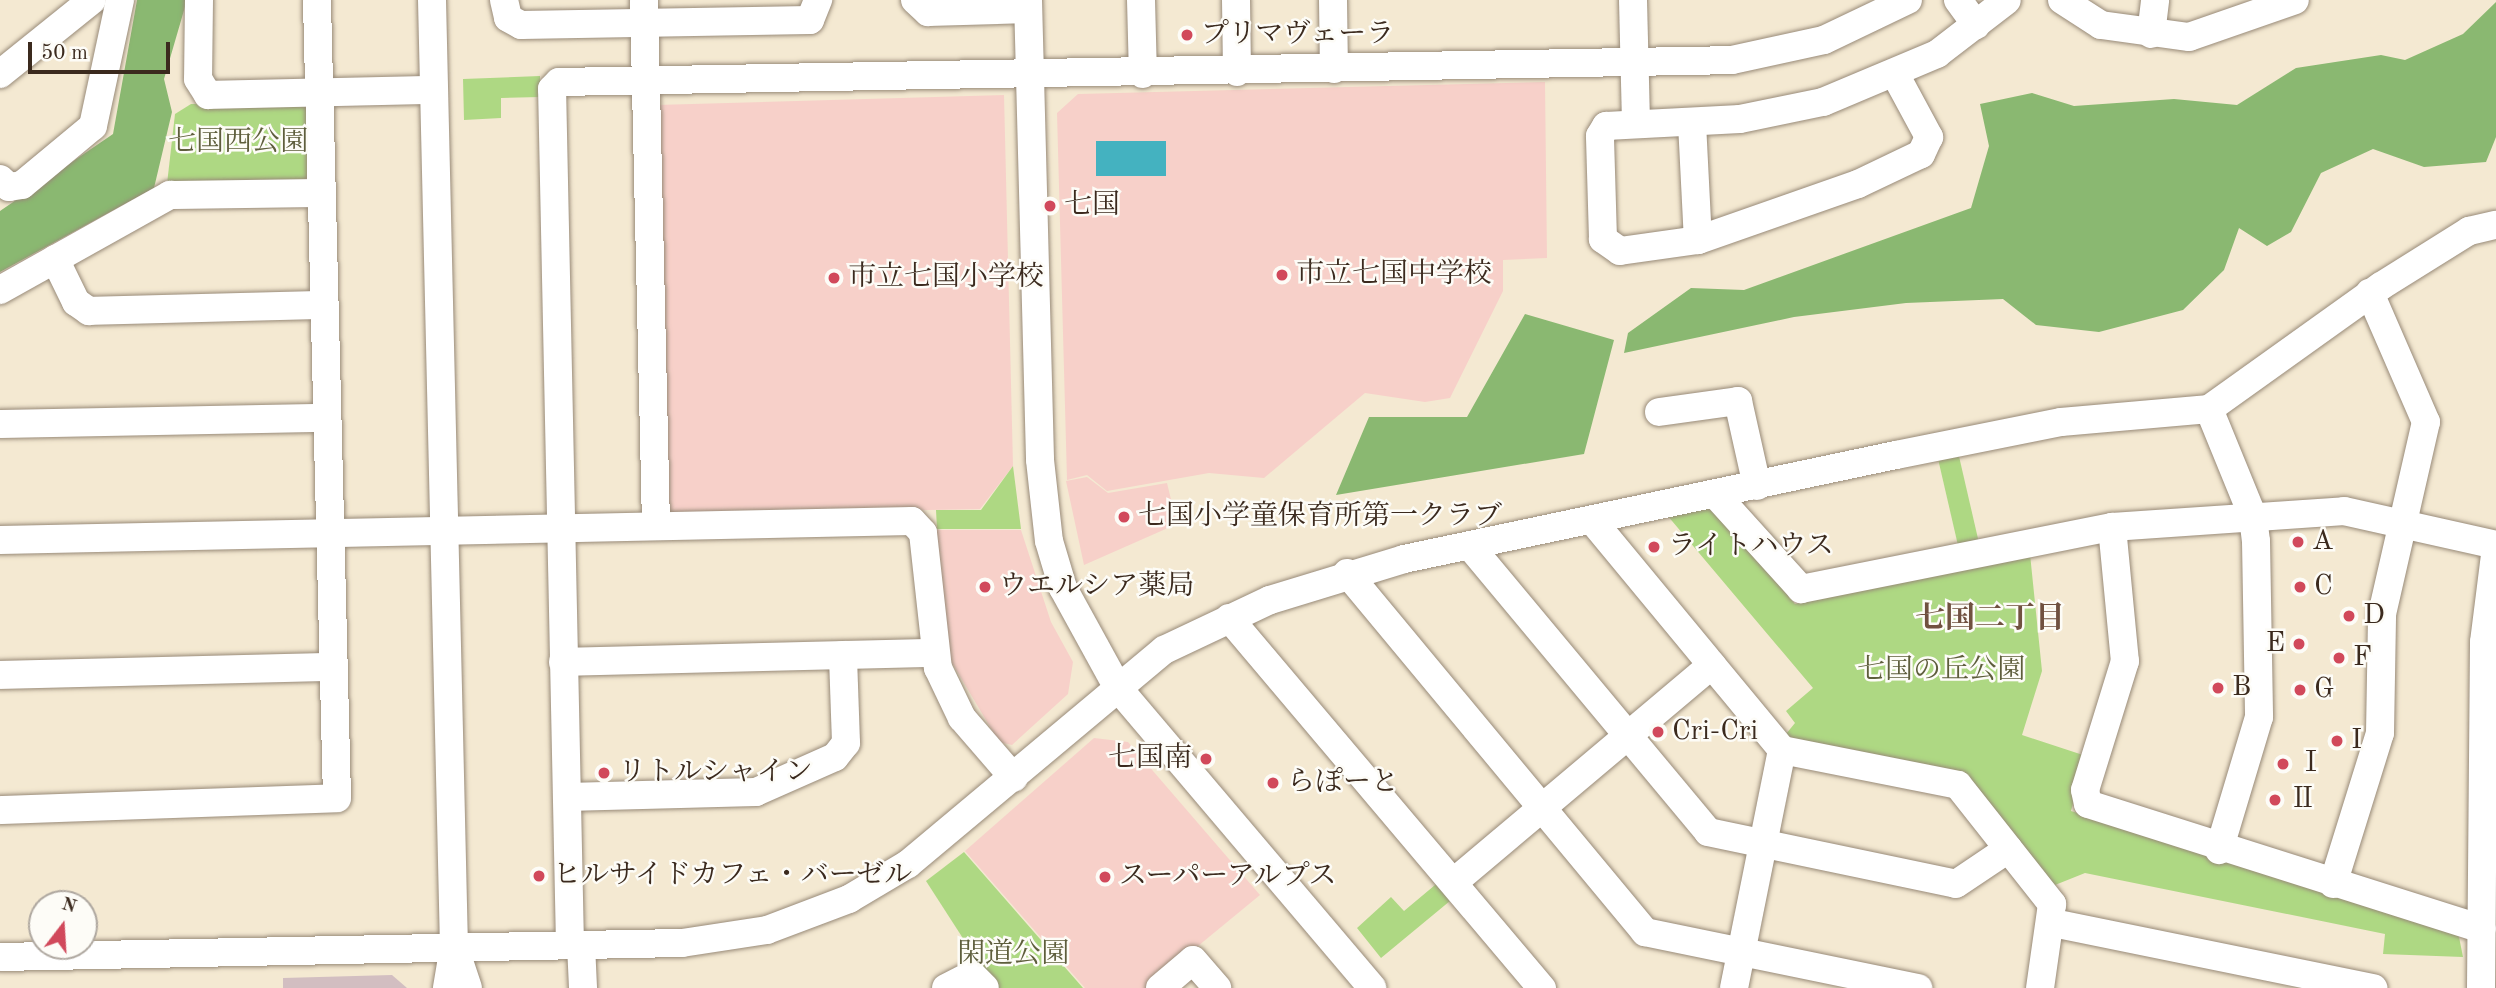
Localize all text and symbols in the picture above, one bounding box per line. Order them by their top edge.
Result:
place label: プリマヴェーラ [1201,18,1397,52]
marker: プリマヴェーラ [1179,27,1195,43]
scale bar [32,28,173,72]
text: 50 m [41,43,88,64]
park label: 七国西公園 [168,126,308,160]
place label: 七国 [1064,189,1120,223]
marker: 七国 [1042,198,1058,214]
place label: 市立七国中学校 [1296,258,1492,292]
place label: 市立七国小学校 [848,261,1044,295]
marker: 市立七国中学校 [1274,267,1290,283]
marker: 市立七国小学校 [826,270,842,286]
place label: 七国小学童保育所第一クラブ [1138,500,1502,534]
marker: 七国小学童保育所第一クラブ [1116,509,1132,525]
place label: A [2312,525,2333,559]
place label: ライトハウス [1668,530,1836,564]
marker: A [2290,534,2306,550]
marker: ライトハウス [1646,539,1662,555]
place label: ウエルシア薬局 [999,570,1195,604]
place label: C [2314,570,2333,604]
marker: ウエルシア薬局 [977,579,993,595]
marker: C [2292,579,2308,595]
place label: D [2363,599,2385,633]
district label: 七国二丁目 [1915,601,2065,637]
marker: D [2341,608,2357,624]
place label: E [2266,627,2285,661]
marker: E [2291,636,2307,652]
place label: F [2353,641,2372,675]
marker: F [2331,650,2347,666]
park label: 七国の丘公園 [1857,654,2025,688]
place label: B [2232,671,2251,705]
place label: G [2314,673,2334,707]
marker: B [2210,680,2226,696]
marker: G [2292,682,2308,698]
place label: Cri-Cri [1672,715,1758,749]
marker: Cri-Cri [1650,724,1666,740]
place label: I [2351,724,2362,758]
marker: I [2329,733,2345,749]
place label: 七国南 [1108,742,1192,776]
place label: Ⅰ [2297,747,2325,781]
marker: 七国南 [1198,751,1214,767]
place label: リトルシャイン [618,756,814,790]
marker: Ⅰ [2275,756,2291,772]
marker: リトルシャイン [596,765,612,781]
place label: らぽーと [1287,766,1399,800]
marker: らぽーと [1265,775,1281,791]
place label: Ⅱ [2289,783,2317,817]
marker: Ⅱ [2267,792,2283,808]
place label: ヒルサイドカフェ・バーゼル [553,859,917,893]
place label: スーパーアルプス [1119,860,1342,894]
marker: ヒルサイドカフェ・バーゼル [531,868,547,884]
marker: スーパーアルプス [1097,869,1113,885]
north arrow [28,890,98,960]
text: N [59,895,78,918]
park label: 閑道公園 [957,938,1069,972]

